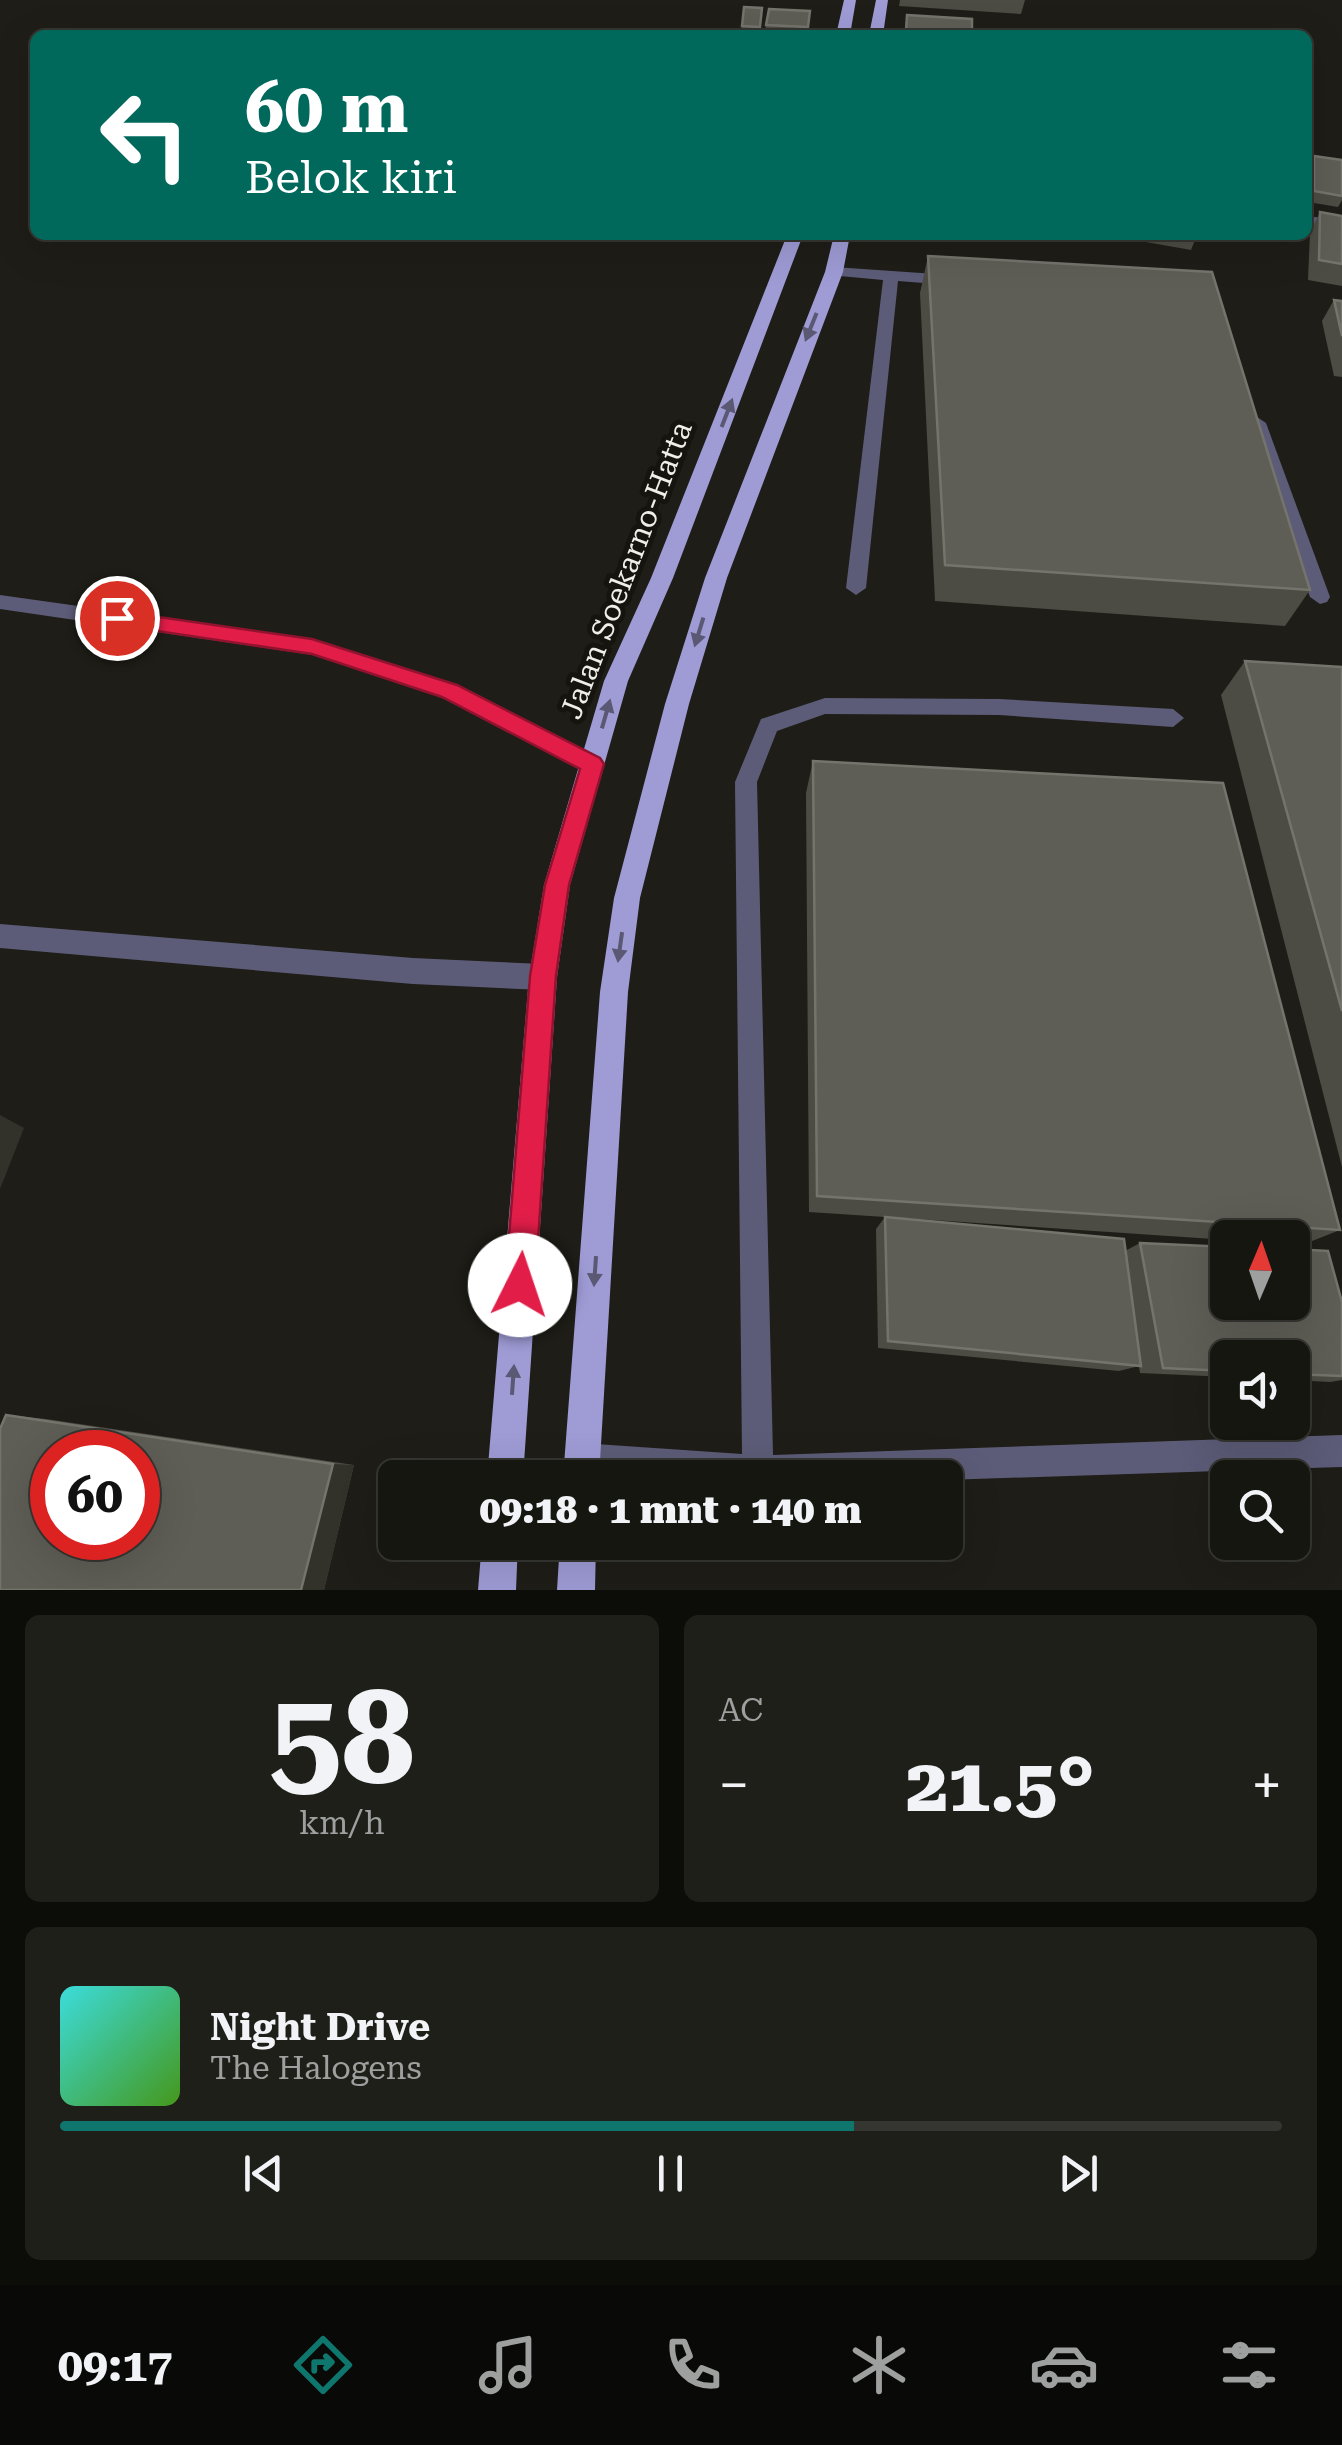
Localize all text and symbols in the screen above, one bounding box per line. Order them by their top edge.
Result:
text: 60 m [245,67,409,149]
icon: left [80,70,210,200]
text: Belok kiri [245,151,457,204]
one-way arrow [803,313,819,343]
one-way arrow [720,398,736,428]
street label: Jalan Soekarno-Hatta [553,416,699,724]
pin [75,576,160,661]
icon: arrive [90,591,145,646]
one-way arrow [691,618,706,648]
one-way arrow [599,699,615,730]
one-way arrow [612,932,628,963]
north arrow [1210,1220,1310,1320]
map controls [1210,1220,1310,1560]
position arrow [468,1233,572,1337]
one-way arrow [586,1256,602,1287]
button: sound [1210,1340,1310,1440]
one-way arrow [505,1364,521,1396]
speed limit sign: 60 [30,1430,160,1560]
button: search [1210,1460,1310,1560]
text: 09:18 · 1 mnt · 140 m [479,1488,862,1532]
text: 58 [269,1662,415,1815]
text: AC [719,1691,763,1729]
text: 21.5° [906,1741,1095,1829]
text: − [719,1753,749,1817]
text: + [1251,1753,1282,1817]
text: km/h [299,1804,385,1842]
text: Night Drive [210,2005,430,2049]
text: The Halogens [210,2049,422,2087]
icon: previous [236,2146,291,2201]
icon: pause [643,2146,698,2201]
icon: next [1051,2146,1106,2201]
icon: directions [288,2330,358,2400]
icon: music [473,2330,543,2400]
icon: phone [658,2330,728,2400]
icon: climate [844,2330,914,2400]
icon: car [1029,2330,1099,2400]
icon: filters [1214,2330,1284,2400]
text: 09:17 [58,2339,173,2392]

